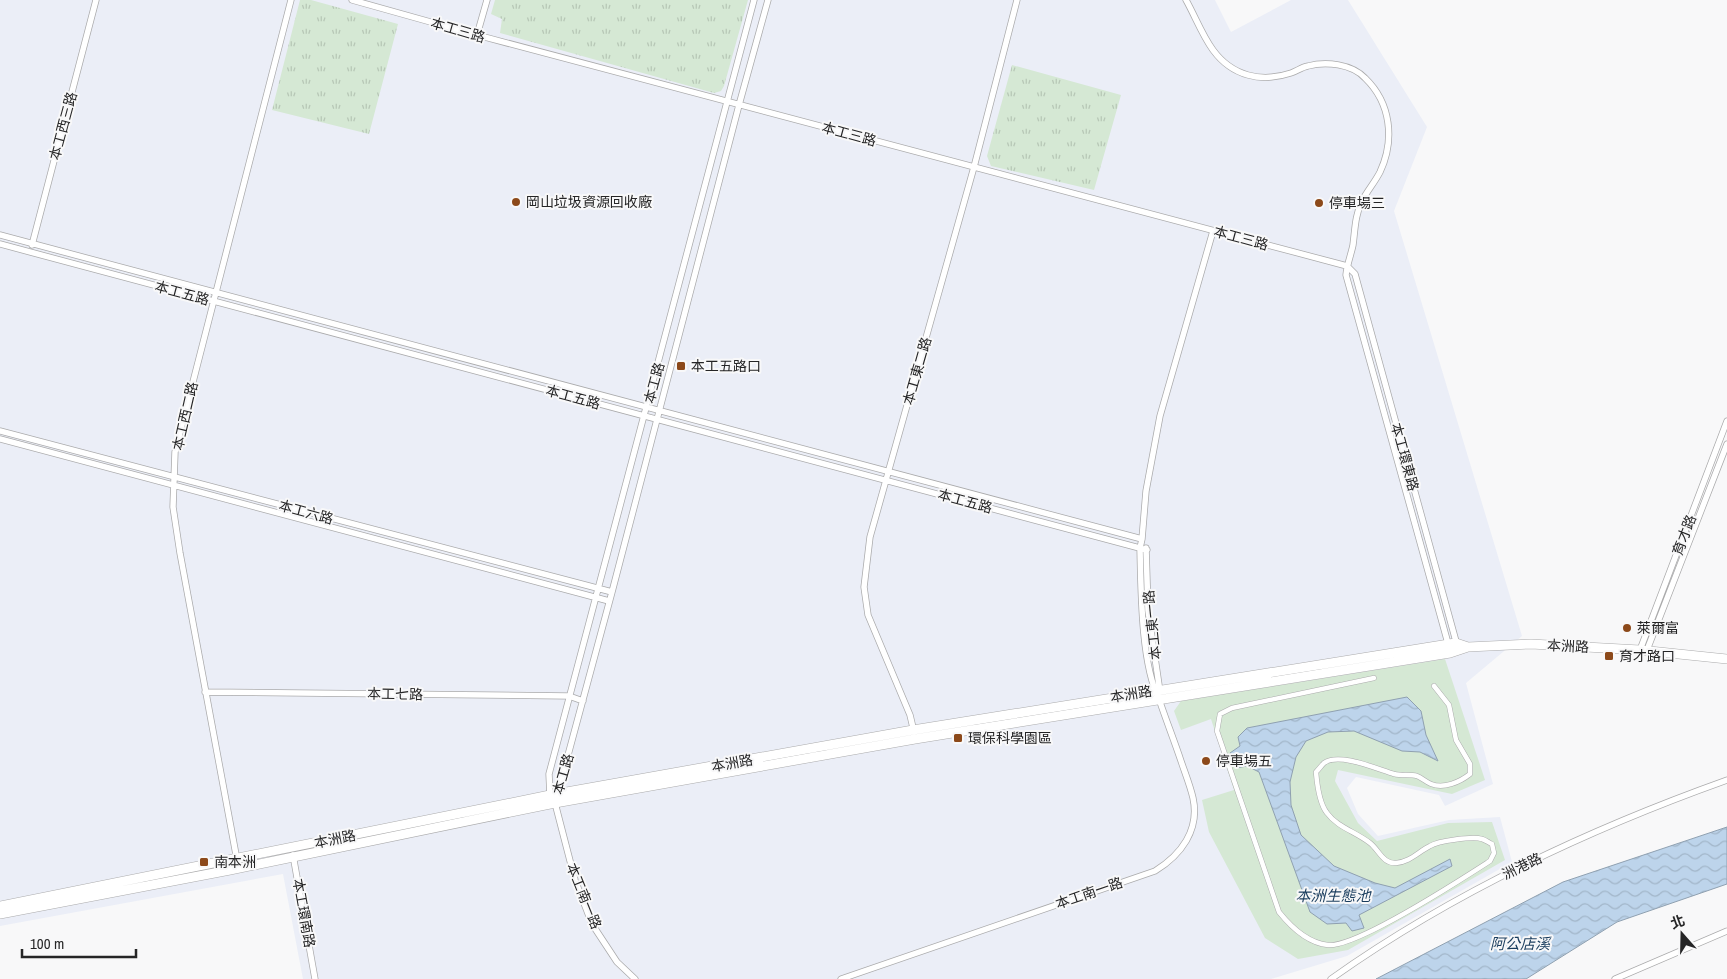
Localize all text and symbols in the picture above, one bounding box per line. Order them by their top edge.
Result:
street label: 本工三路 [429,14,487,46]
street label: 本工西三路 [45,90,81,162]
street label: 本工三路 [820,118,878,150]
place label: 岡山垃圾資源回收廠 [526,193,652,211]
place label: 停車場三 [1329,194,1385,212]
marker: 岡山垃圾資源回收廠 [510,196,522,208]
marker: 停車場三 [1313,197,1325,209]
street label: 本工三路 [1212,222,1270,254]
street label: 本工五路 [153,277,211,309]
street label: 本工東二路 [899,335,935,407]
place label: 本工五路口 [691,357,761,375]
street label: 本工路 [640,360,668,406]
marker: 本工五路口 [675,360,687,372]
street label: 本工西二路 [168,380,202,452]
street label: 本工五路 [544,381,602,413]
street label: 本工環東路 [1387,421,1423,493]
street label: 本工五路 [936,485,994,517]
street label: 本工六路 [277,496,335,528]
street label: 育才路 [1668,512,1700,558]
street label: 本工東一路 [1139,589,1165,661]
place label: 萊爾富 [1637,619,1679,637]
marker: 萊爾富 [1621,622,1633,634]
street label: 本洲路 [1547,636,1589,656]
place label: 育才路口 [1619,647,1675,665]
marker: 育才路口 [1603,650,1615,662]
street label: 本洲路 [1109,682,1153,706]
street label: 本工七路 [367,685,423,703]
place label: 環保科學園區 [968,729,1052,747]
marker: 環保科學園區 [952,732,964,744]
street label: 本洲路 [710,750,754,776]
street label: 本工路 [549,751,577,797]
place label: 停車場五 [1216,752,1272,770]
marker: 停車場五 [1200,755,1212,767]
street label: 本洲路 [313,826,357,852]
street label: 洲港路 [1499,849,1545,883]
place label: 南本洲 [214,853,256,871]
marker: 南本洲 [198,856,210,868]
street label: 本工南一路 [563,860,605,932]
street label: 本工南一路 [1053,873,1125,913]
street label: 本工環南路 [289,877,319,949]
water label: 本洲生態池 [1295,885,1372,906]
north arrow [1657,909,1707,959]
text: 北 [1668,911,1687,933]
scale bar [22,926,136,958]
text: 100 m [30,933,64,954]
water label: 阿公店溪 [1490,933,1552,954]

